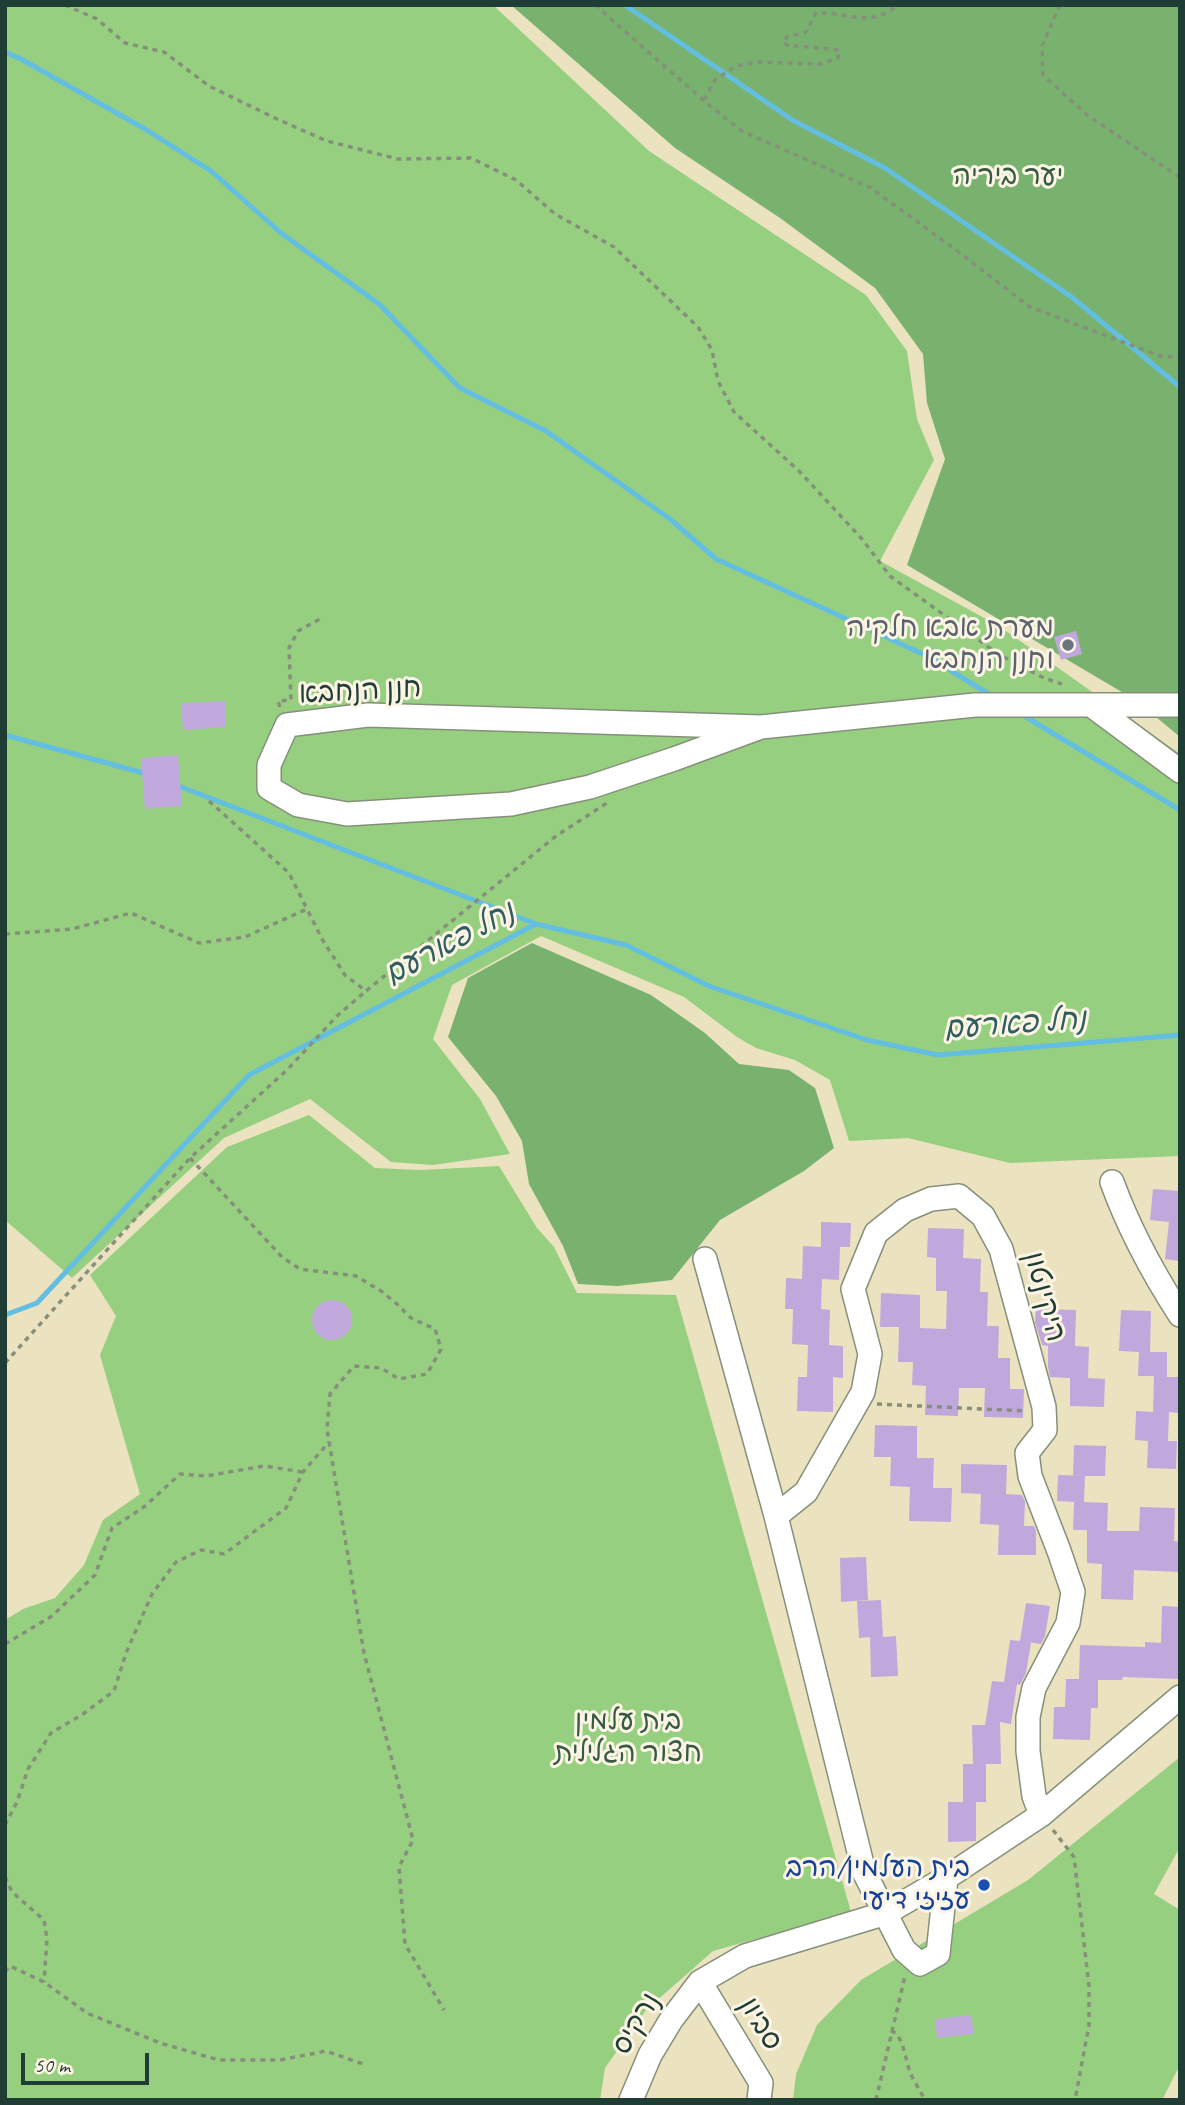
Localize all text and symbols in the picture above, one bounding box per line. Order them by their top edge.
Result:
park label: יער ביריה [953,160,1063,194]
place label: מערת אבא חלקיה וחנן הנחבא [846,612,1054,678]
marker: מערת אבא חלקיה וחנן הנחבא [1060,637,1076,653]
street label: חנן הנחבא [298,672,422,712]
water label: נחל פארעם [379,895,521,993]
water label: נחל פארעם [943,1002,1087,1048]
street label: היקינטון [1016,1248,1072,1346]
park label: בית עלמין חצור הגלילית [554,1705,702,1771]
place label: בית העלמין/הרב עזיזי דיעי [786,1852,970,1918]
marker: בית העלמין/הרב עזיזי דיעי [976,1877,992,1893]
street label: נרקיס [606,1987,668,2061]
street label: סביון [731,1991,789,2057]
scale bar [24,2038,152,2082]
text: 50 m [34,2052,70,2078]

